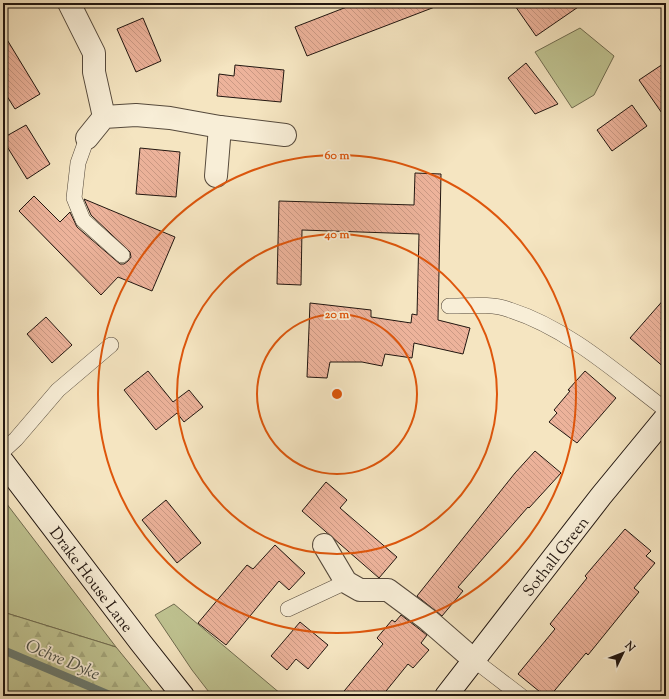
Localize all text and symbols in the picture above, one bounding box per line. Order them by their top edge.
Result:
text: 60 m [325,147,349,165]
text: 40 m [324,226,349,244]
text: 20 m [325,306,349,324]
centre of rings [330,387,344,401]
street label: Sothall Green [518,512,596,603]
street label: Drake House Lane [43,523,137,638]
north arrow [603,633,643,673]
water label: Ochre Dyke [21,634,103,687]
text: N [620,637,639,656]

